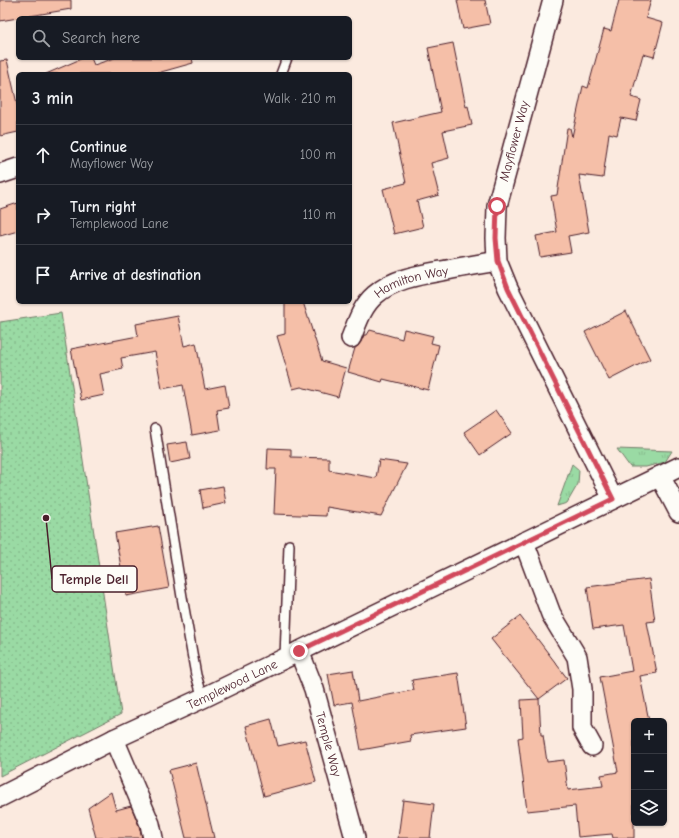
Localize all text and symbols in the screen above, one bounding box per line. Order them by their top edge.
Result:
search box [16,16,352,60]
icon: search [30,27,52,49]
text: Search here [62,29,140,47]
text: 3 min [32,89,73,108]
text: Walk · 210 m [264,91,336,106]
street label: Mayflower Way [496,99,532,183]
text: Continue [70,138,127,156]
icon: ahead [32,144,54,166]
text: 100 m [300,147,336,162]
text: Mayflower Way [70,156,153,171]
route start [488,197,506,215]
text: Turn right [70,198,136,216]
icon: right [32,204,54,226]
text: 110 m [303,207,336,222]
text: Templewood Lane [70,216,169,231]
street label: Hamilton Way [371,262,449,300]
icon: arrive [32,264,54,286]
text: Arrive at destination [70,266,201,284]
callout: Temple Dell [52,566,137,592]
text: Temple Dell [60,571,128,588]
route end [290,642,308,660]
street label: Templewood Lane [184,656,280,712]
street label: Temple Way [313,710,345,778]
map controls [631,718,667,826]
button: + [631,718,667,754]
button: − [631,754,667,790]
button: layers [631,790,667,826]

